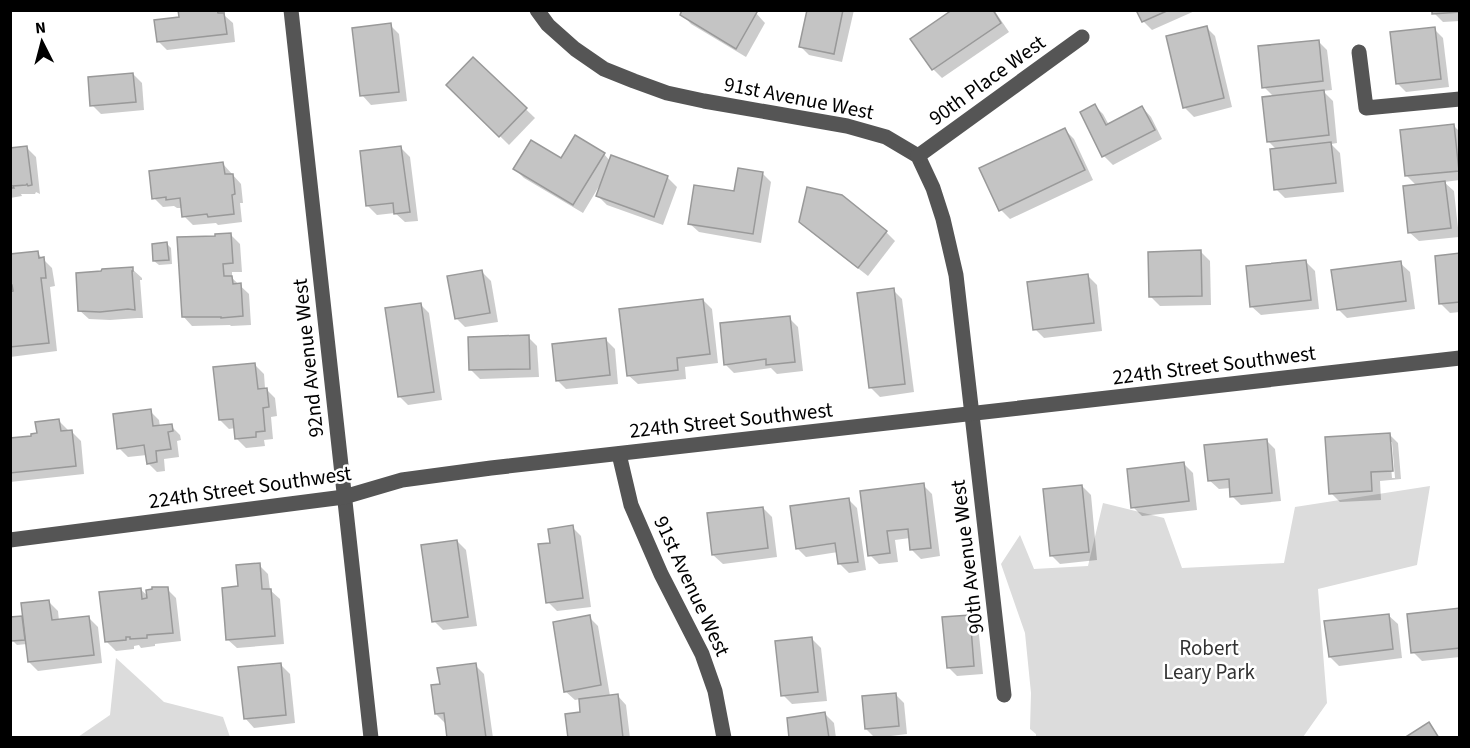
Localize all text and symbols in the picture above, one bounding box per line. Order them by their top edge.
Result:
north arrow [12,12,72,72]
text: N [34,17,47,40]
street label: 90th Place West [923,27,1051,133]
street label: 91st Avenue West [722,69,876,127]
street label: 92nd Avenue West [285,277,331,439]
street label: 224th Street Southwest [1111,338,1317,392]
street label: 224th Street Southwest [628,394,834,446]
street label: 224th Street Southwest [147,458,353,516]
street label: 90th Avenue West [943,478,991,636]
street label: 91st Avenue West [646,511,738,661]
park label: Robert Leary Park [1163,633,1255,687]

